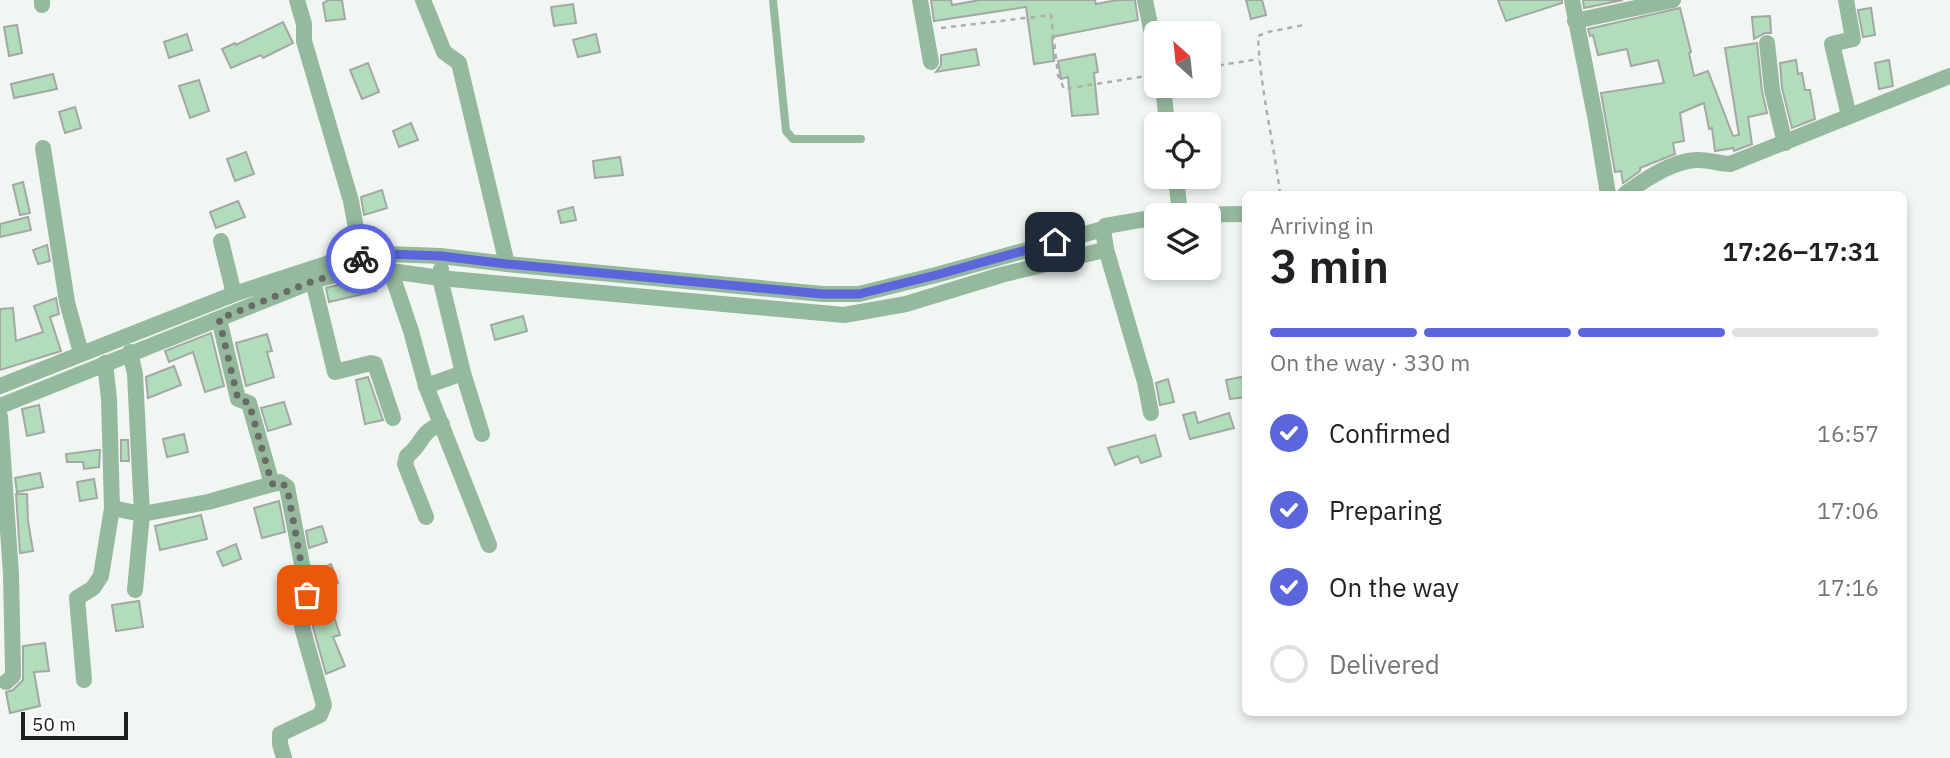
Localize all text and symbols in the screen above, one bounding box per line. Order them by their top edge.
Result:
north arrow [1144,21,1222,98]
map controls [1144,21,1221,280]
button: locate [1144,112,1221,189]
button: layers [1144,203,1221,280]
text: Arriving in [1270,210,1374,240]
pin [1025,212,1085,272]
icon: home [1036,223,1074,261]
courier [326,224,396,294]
text: 17:26–17:31 [1722,234,1879,268]
text: 3 min [1270,236,1389,296]
icon: bike [342,240,380,278]
text: On the way · 330 m [1270,347,1470,377]
icon: check [1270,414,1308,452]
text: Confirmed [1329,416,1451,450]
text: 16:57 [1817,418,1879,448]
icon: check [1270,491,1308,529]
text: Preparing [1329,493,1442,527]
text: 17:06 [1817,495,1879,525]
pin [277,565,337,625]
icon: check [1270,568,1308,606]
text: On the way [1329,570,1459,604]
text: 17:16 [1817,572,1879,602]
icon: bag [288,576,326,614]
text: Delivered [1329,647,1440,681]
scale bar [21,709,128,741]
text: 50 m [32,712,76,736]

